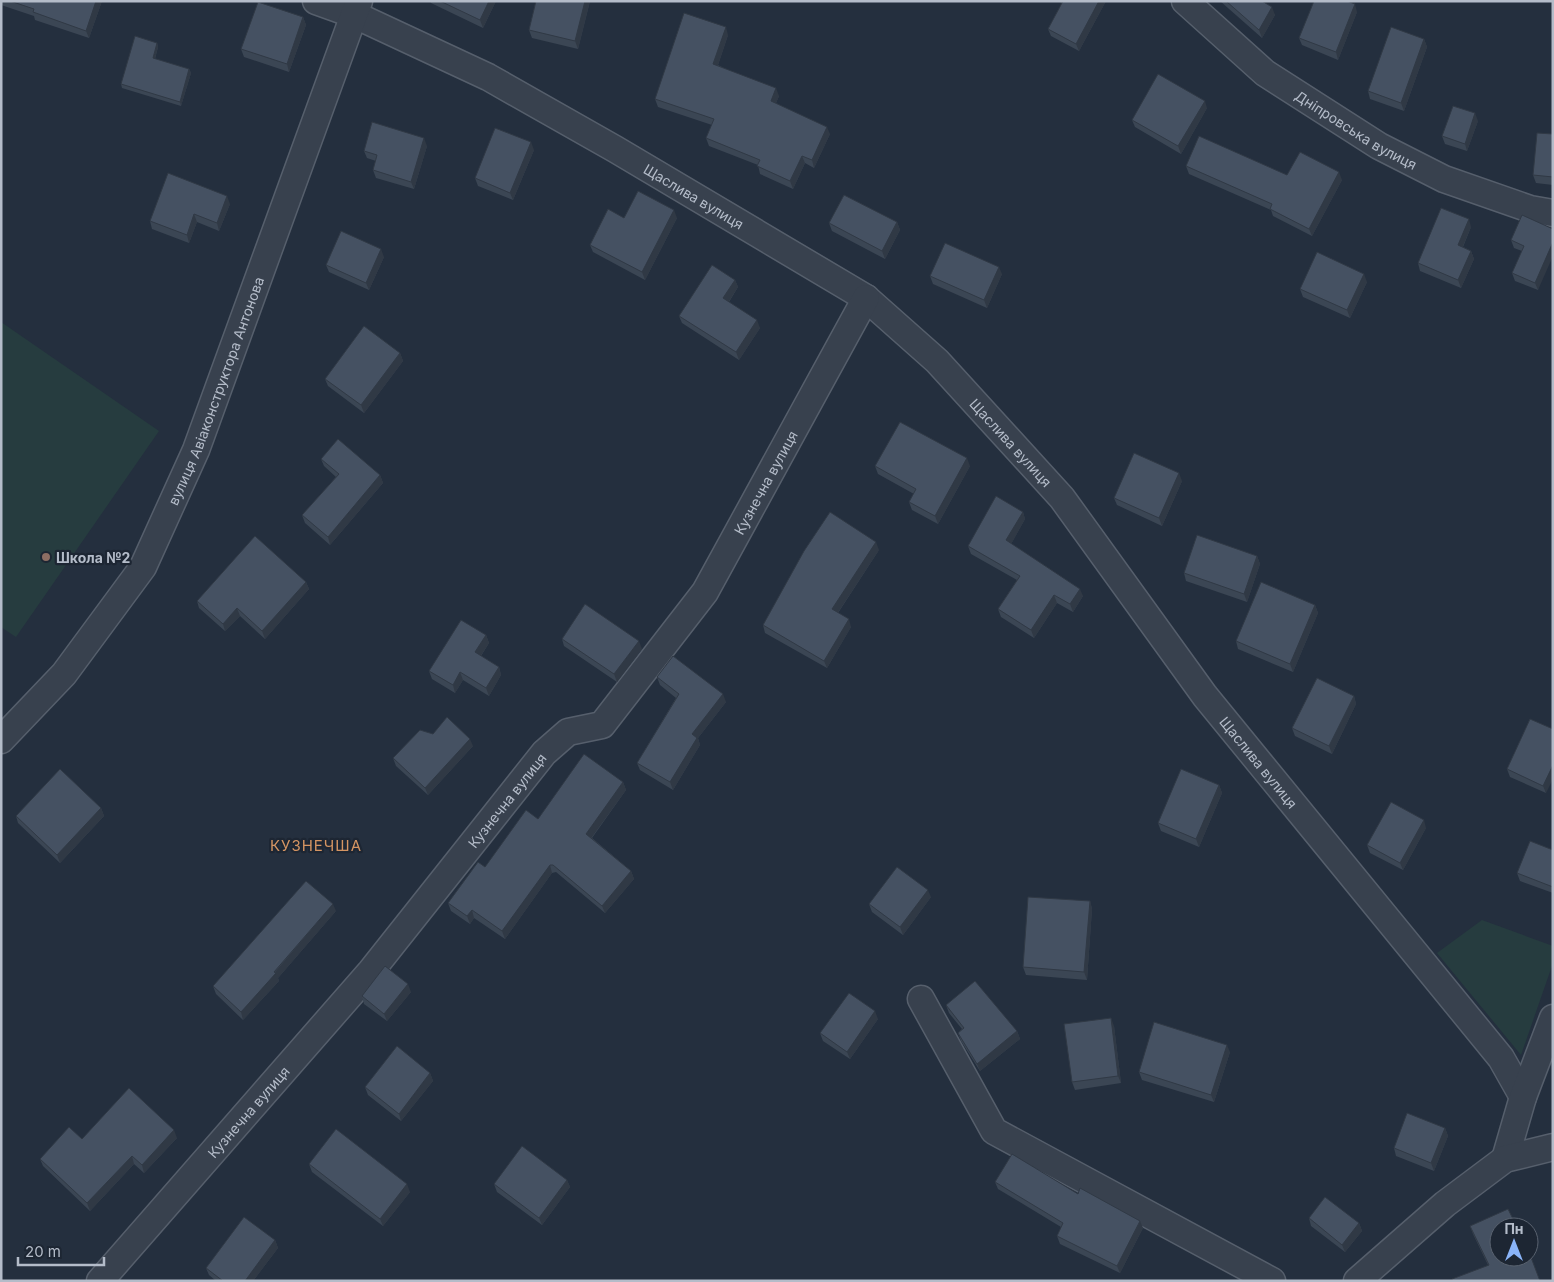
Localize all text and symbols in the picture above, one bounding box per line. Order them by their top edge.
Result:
street label: Дніпровська вулиця [1292,86,1420,172]
street label: Щаслива вулиця [641,160,747,232]
street label: вулиця Авіаконструктора Антонова [164,274,267,508]
street label: Щаслива вулиця [967,395,1056,490]
street label: Кузнечна вулиця [730,427,800,537]
place label: Школа №2 [56,549,131,566]
marker: Школа №2 [40,551,52,563]
street label: Щаслива вулиця [1217,713,1301,811]
street label: Кузнечна вулиця [464,749,549,851]
district label: КУЗНЕЧША [270,836,362,855]
street label: Кузнечна вулиця [204,1062,293,1161]
north arrow [1489,1217,1539,1267]
text: Пн [1504,1220,1524,1237]
scale bar [18,1234,104,1266]
text: 20 m [25,1242,61,1261]

